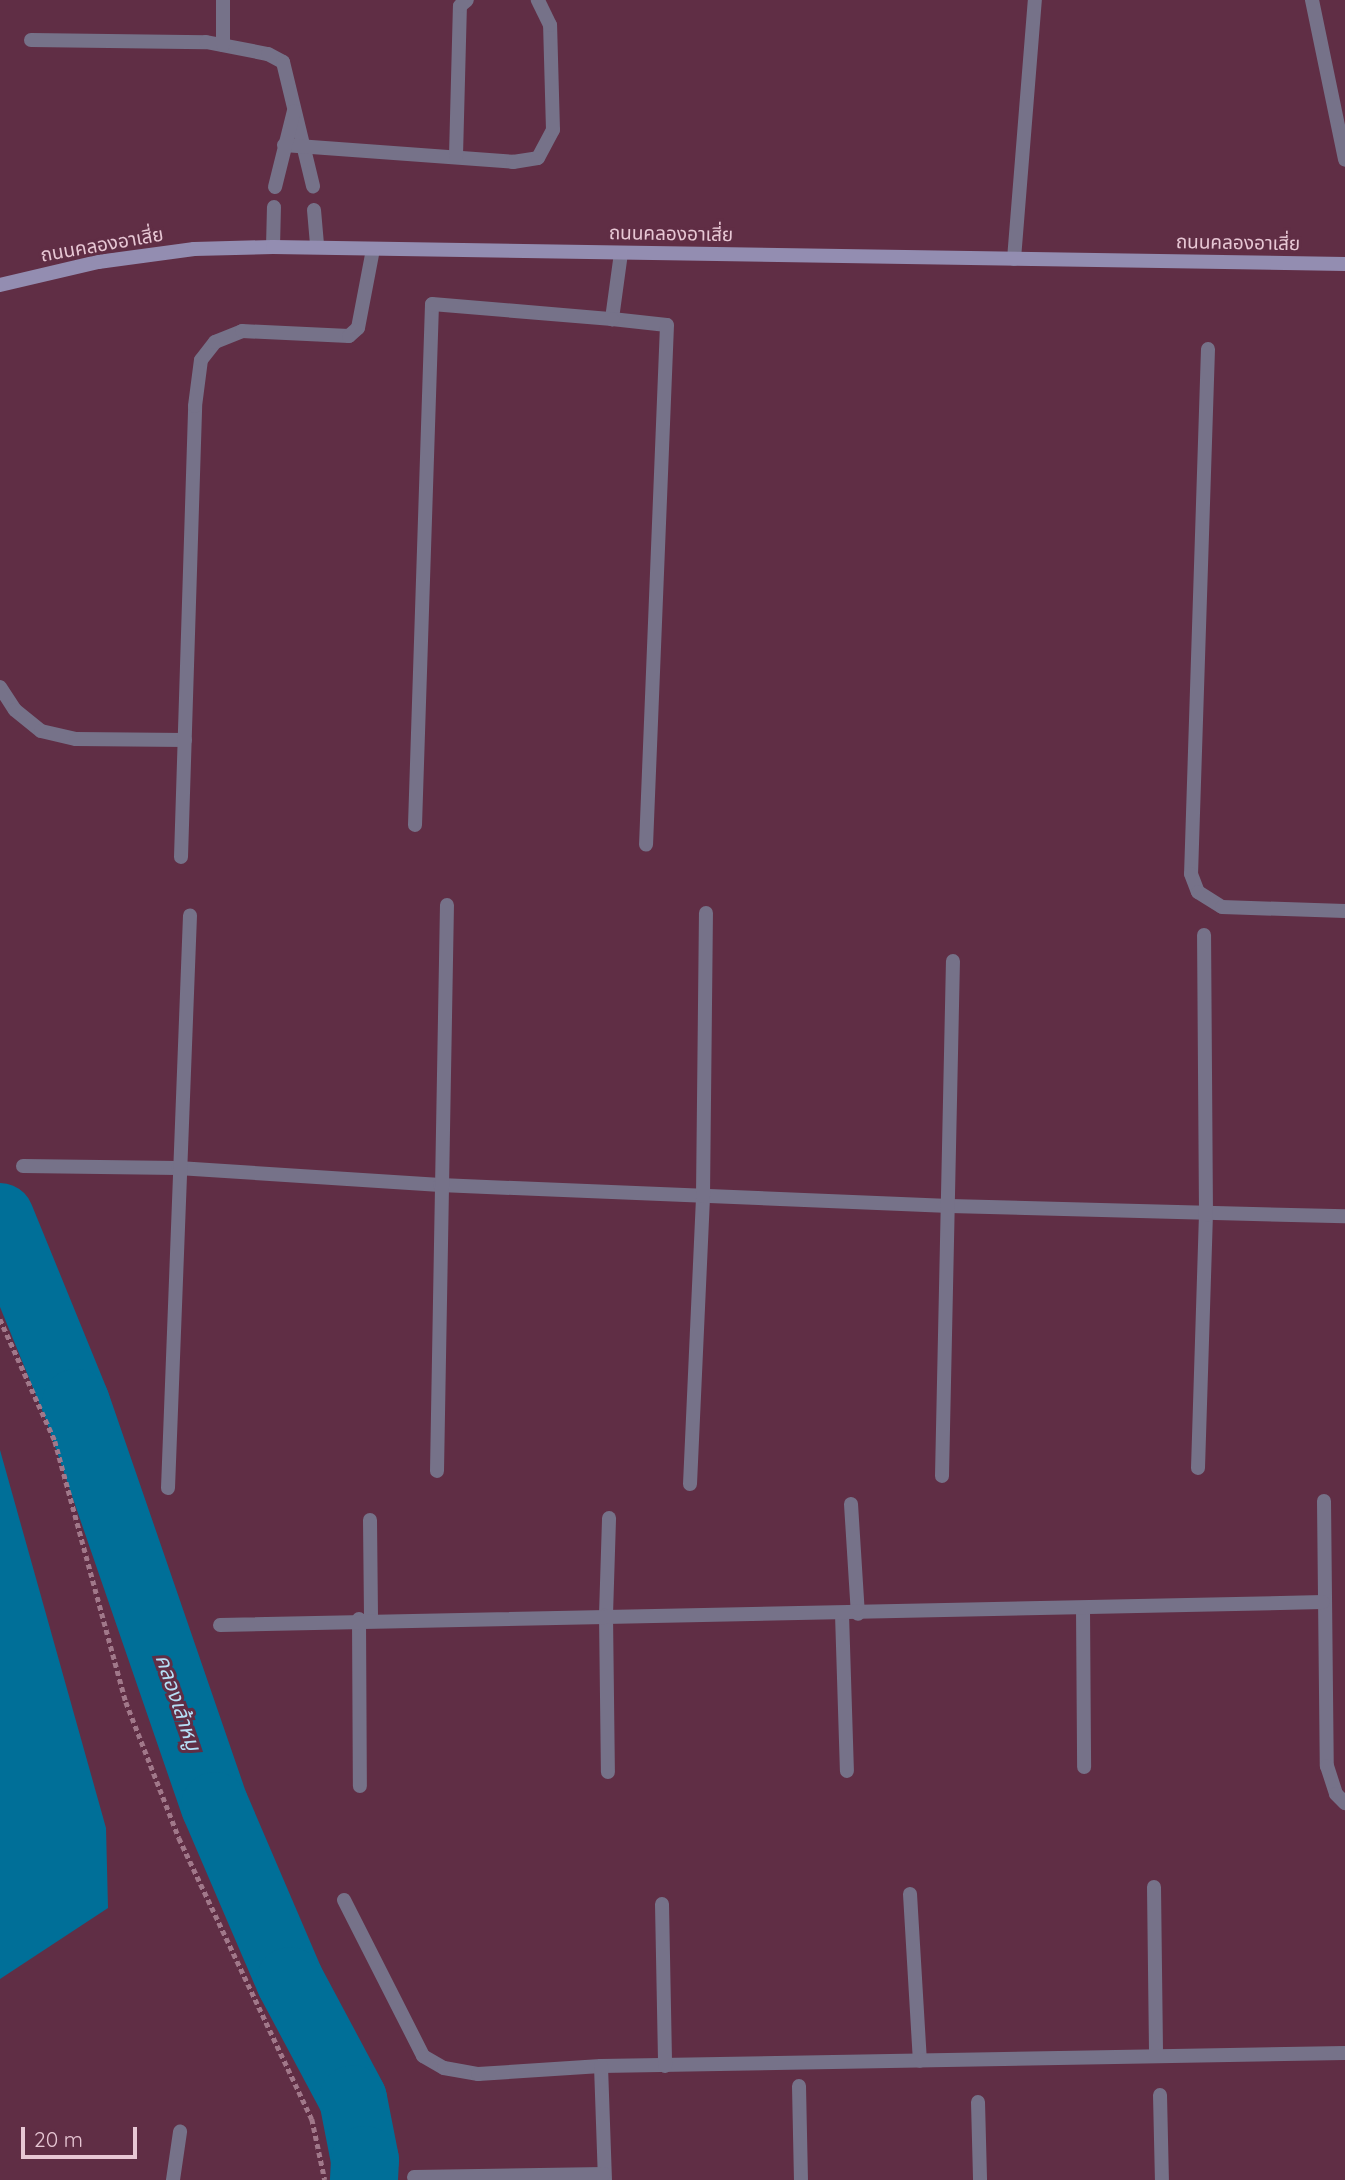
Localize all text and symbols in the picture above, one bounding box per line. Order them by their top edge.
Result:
street label: ถนนคลองอาเสี่ย [609,222,733,246]
street label: ถนนคลองอาเสี่ย [39,223,165,267]
street label: ถนนคลองอาเสี่ย [1176,231,1300,255]
water label: คลองเล้าหมู [151,1651,207,1753]
scale bar [24,2114,140,2158]
text: 20 m [34,2126,83,2152]

